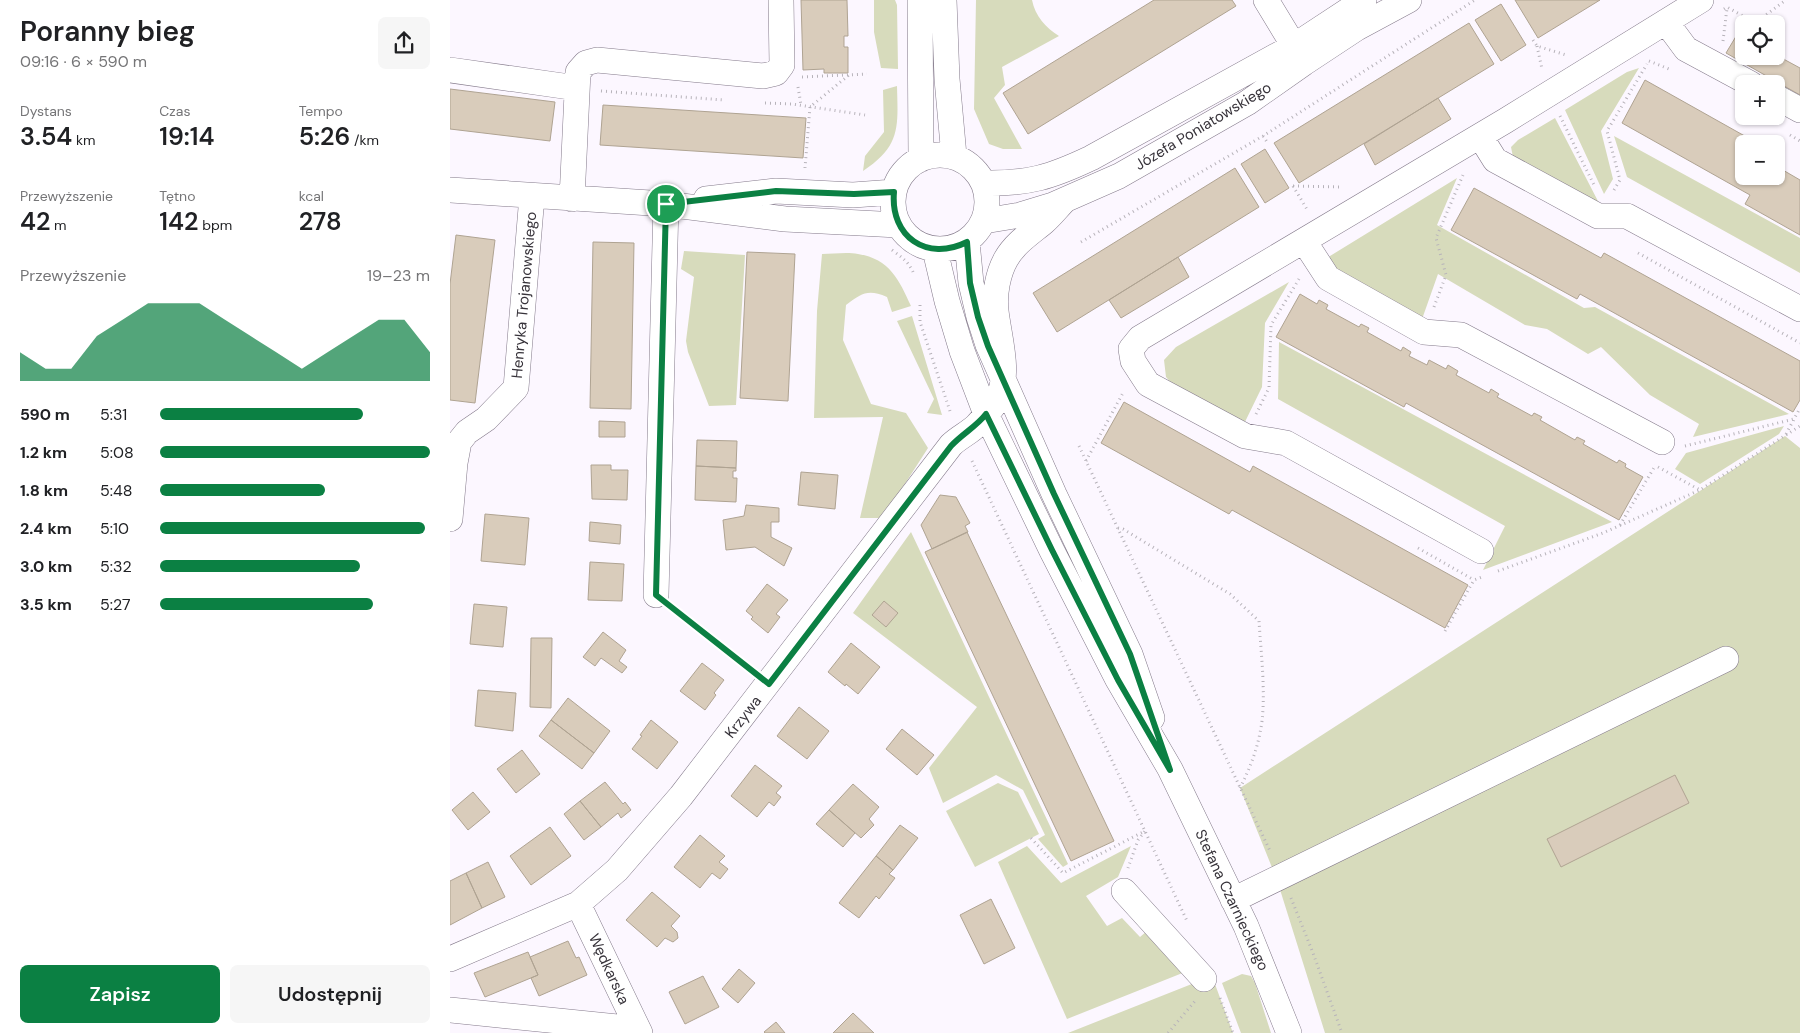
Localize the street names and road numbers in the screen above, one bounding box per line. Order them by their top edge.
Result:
street label: Józefa Poniatowskiego [1131,77,1275,175]
street label: Henryka Trojanowskiego [507,211,541,379]
street label: Krzywa [720,692,766,742]
street label: Stefana Czarnieckiego [1190,826,1274,974]
street label: Wędkarska [584,930,634,1008]

